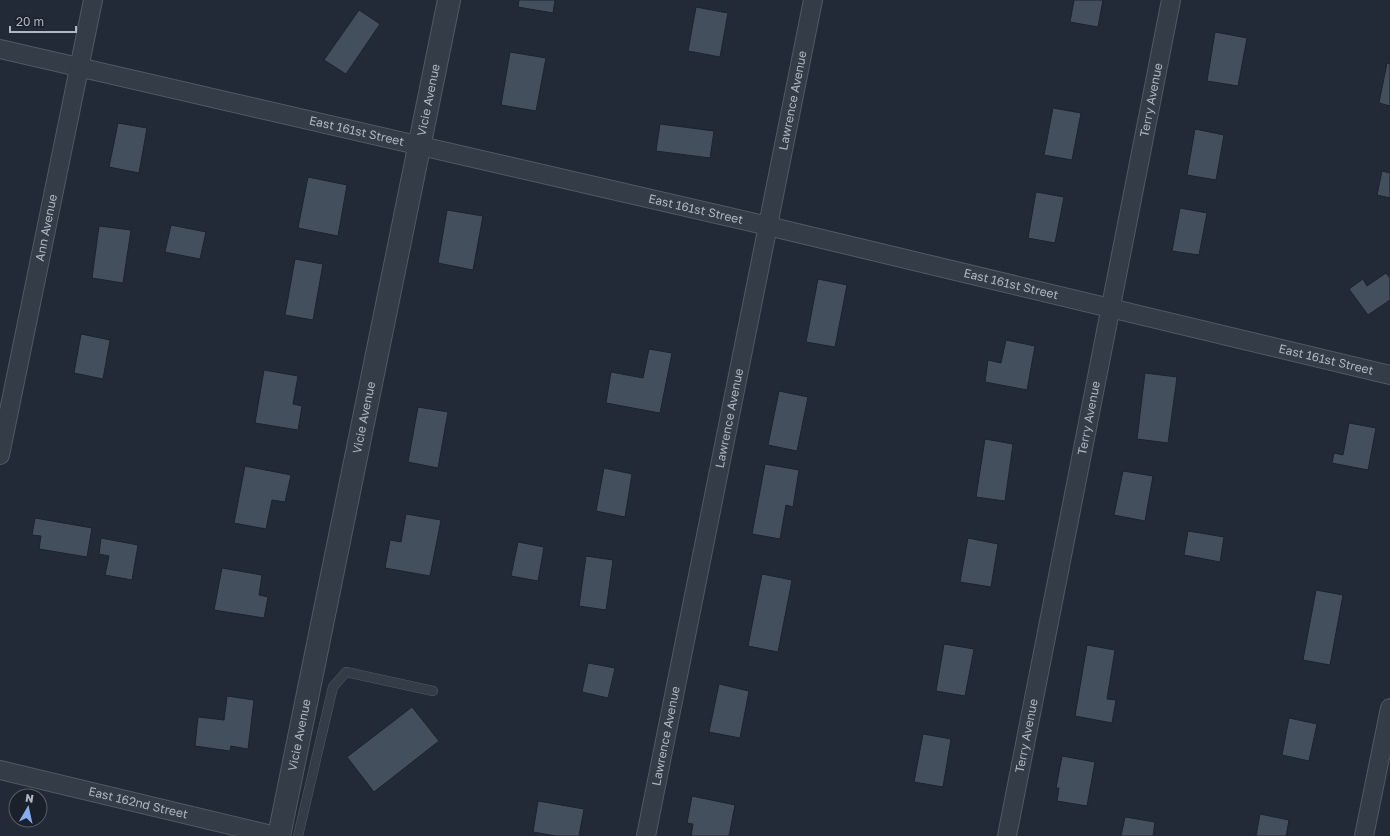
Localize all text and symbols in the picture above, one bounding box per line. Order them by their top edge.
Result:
scale bar [10,8,76,34]
text: 20 m [16,14,44,29]
street label: Lawrence Avenue [775,49,810,152]
street label: Vicie Avenue [413,62,443,137]
street label: Terry Avenue [1136,62,1165,138]
street label: East 161st Street [308,113,406,149]
street label: East 161st Street [647,191,745,227]
street label: Ann Avenue [32,193,60,263]
street label: East 161st Street [962,265,1060,302]
street label: East 161st Street [1277,341,1375,378]
street label: Lawrence Avenue [712,367,746,469]
street label: Terry Avenue [1074,379,1103,456]
street label: Vicie Avenue [349,380,378,455]
street label: Lawrence Avenue [648,685,683,787]
street label: Vicie Avenue [284,697,314,772]
street label: Terry Avenue [1012,697,1041,774]
street label: East 162nd Street [87,783,190,822]
north arrow [8,788,48,828]
text: N [24,791,35,805]

